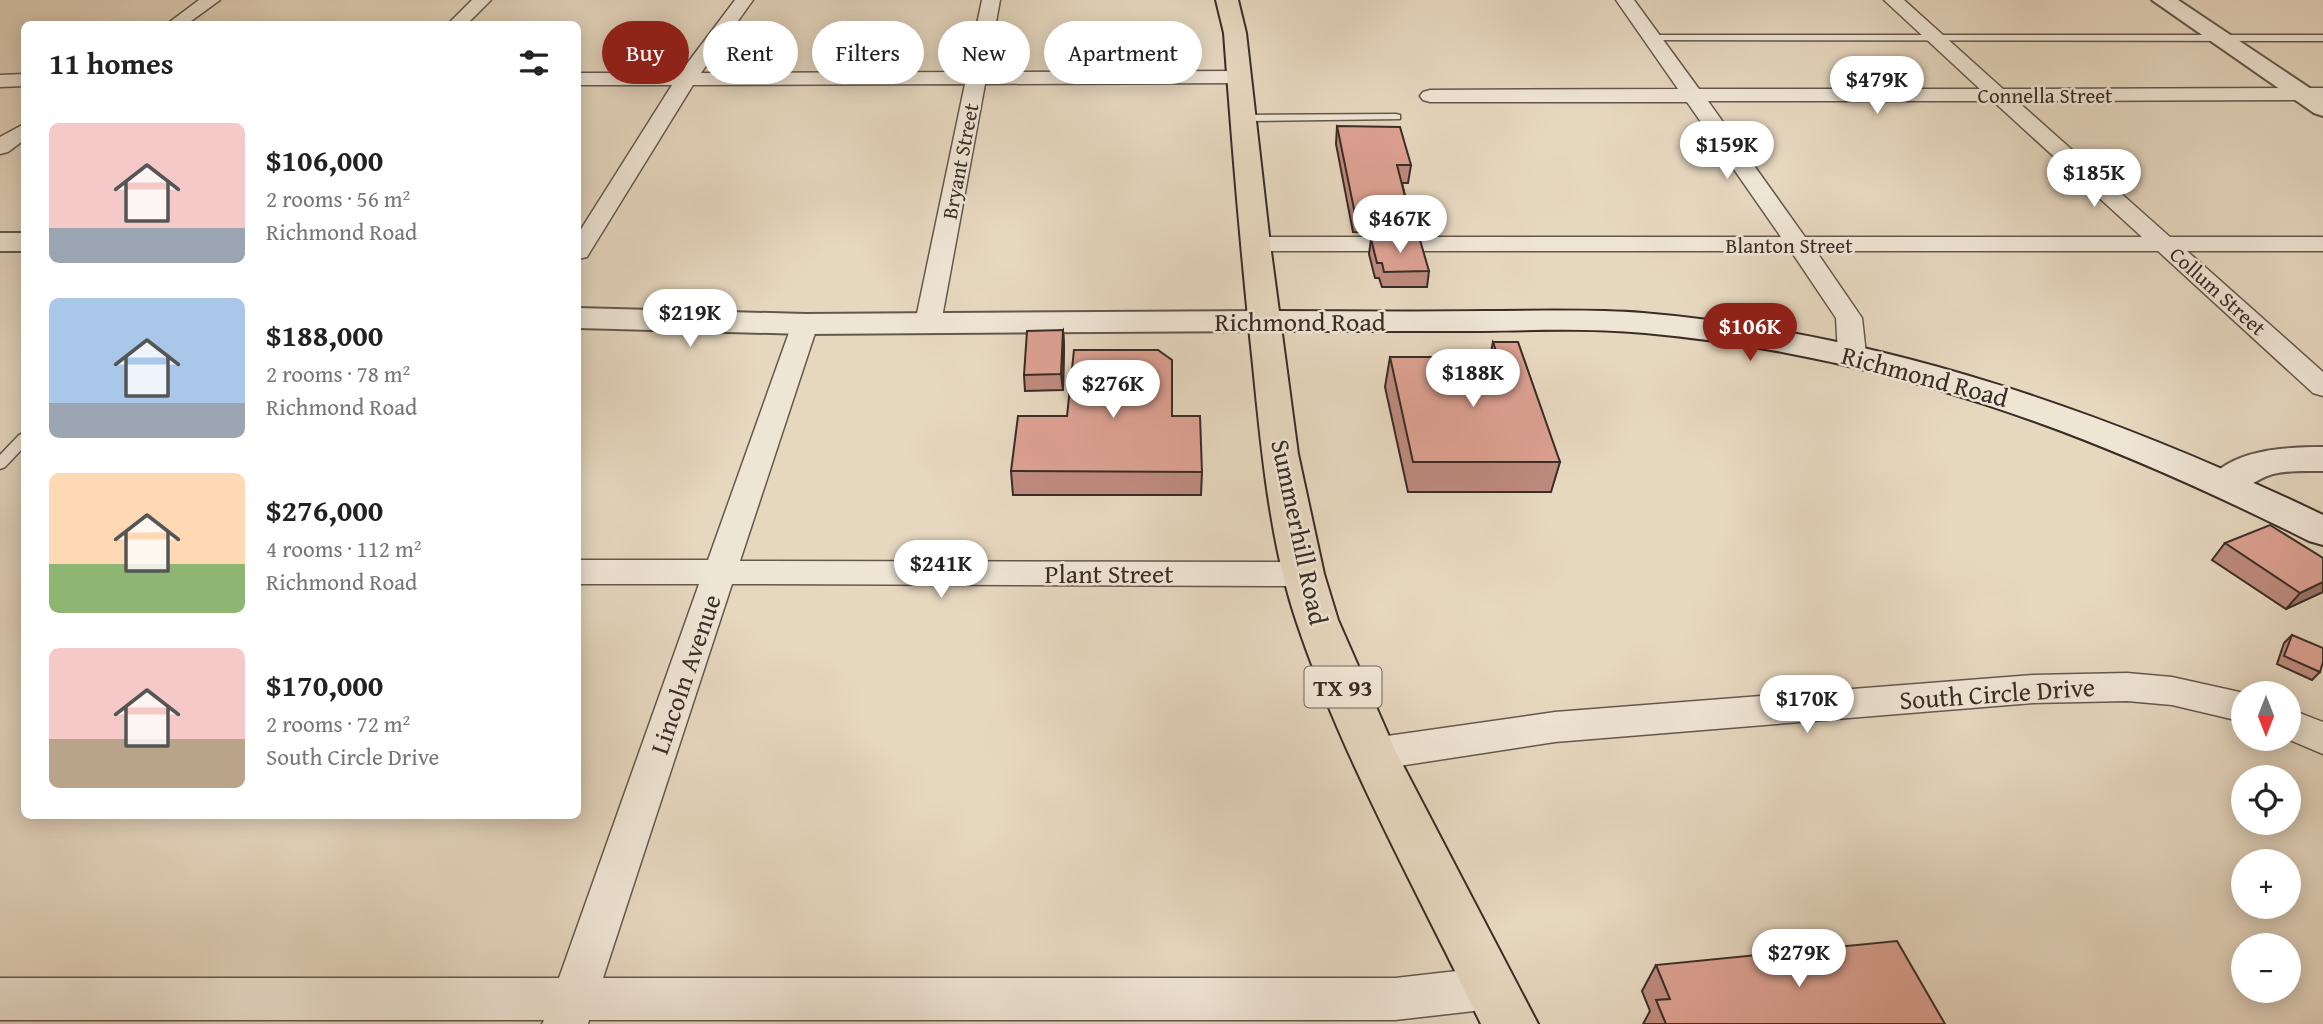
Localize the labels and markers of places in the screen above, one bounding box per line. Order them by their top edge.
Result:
pin: $479K [1828,57,1926,116]
pin: $159K [1678,122,1776,181]
pin: $185K [2045,150,2143,209]
pin: $467K [1351,196,1449,255]
pin: $219K [641,290,739,349]
pin: $106K [1701,304,1799,363]
pin: $188K [1424,350,1522,409]
pin: $276K [1064,360,1162,420]
pin: $241K [892,540,990,600]
pin: $170K [1758,676,1856,735]
pin: $279K [1750,930,1848,989]

